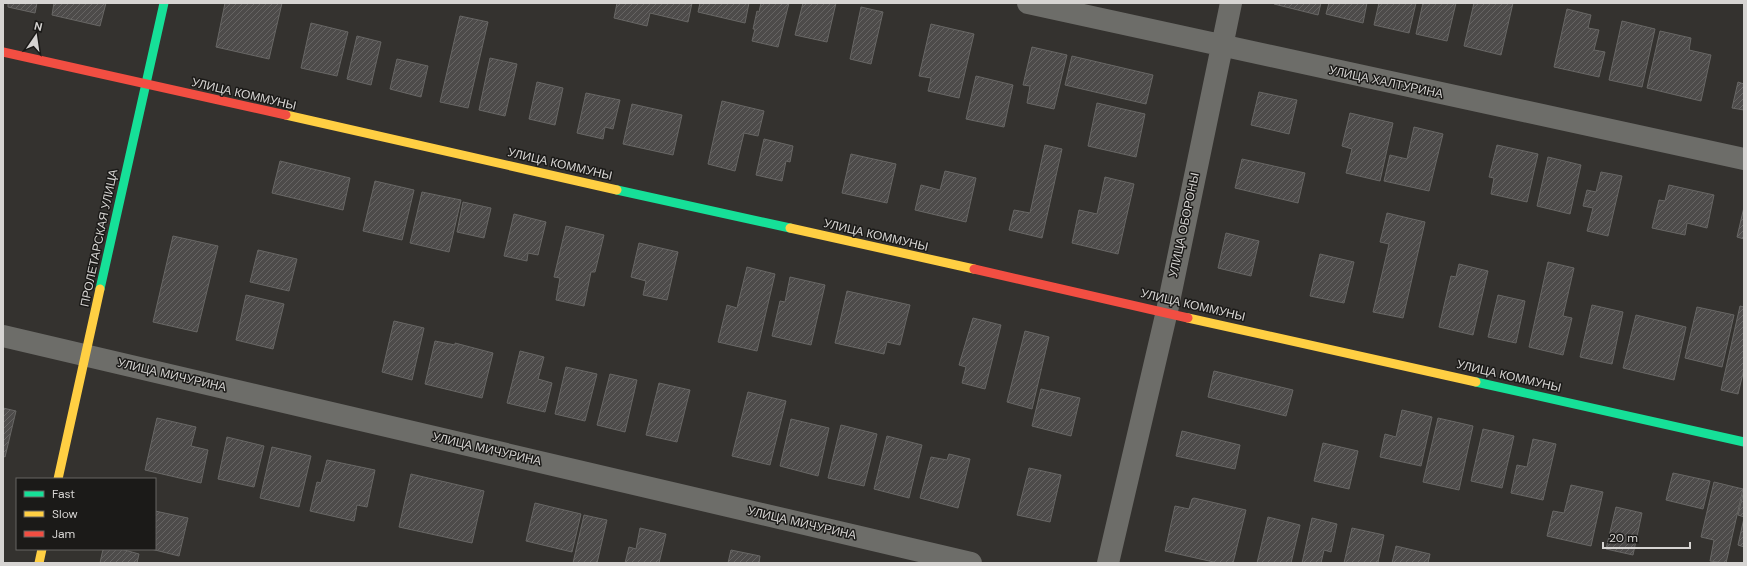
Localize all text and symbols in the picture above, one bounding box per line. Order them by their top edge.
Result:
north arrow [16,16,56,56]
text: N [33,19,44,34]
street label: УЛИЦА ХАЛТУРИНА [1328,62,1444,102]
street label: УЛИЦА КОММУНЫ [190,74,298,114]
street label: УЛИЦА КОММУНЫ [506,144,614,184]
street label: ПРОЛЕТАРСКАЯ УЛИЦА [77,168,121,308]
street label: УЛИЦА ОБОРОНЫ [1165,171,1203,279]
street label: УЛИЦА КОММУНЫ [822,215,930,255]
street label: УЛИЦА КОММУНЫ [1139,285,1247,325]
street label: УЛИЦА МИЧУРИНА [116,355,228,395]
street label: УЛИЦА КОММУНЫ [1455,356,1563,396]
street label: УЛИЦА МИЧУРИНА [431,429,543,469]
legend [16,478,156,550]
text: Fast [52,486,75,502]
street label: УЛИЦА МИЧУРИНА [746,503,858,543]
text: Slow [52,506,78,522]
scale bar [1603,524,1690,550]
text: Jam [52,526,75,542]
text: 20 m [1609,530,1638,546]

